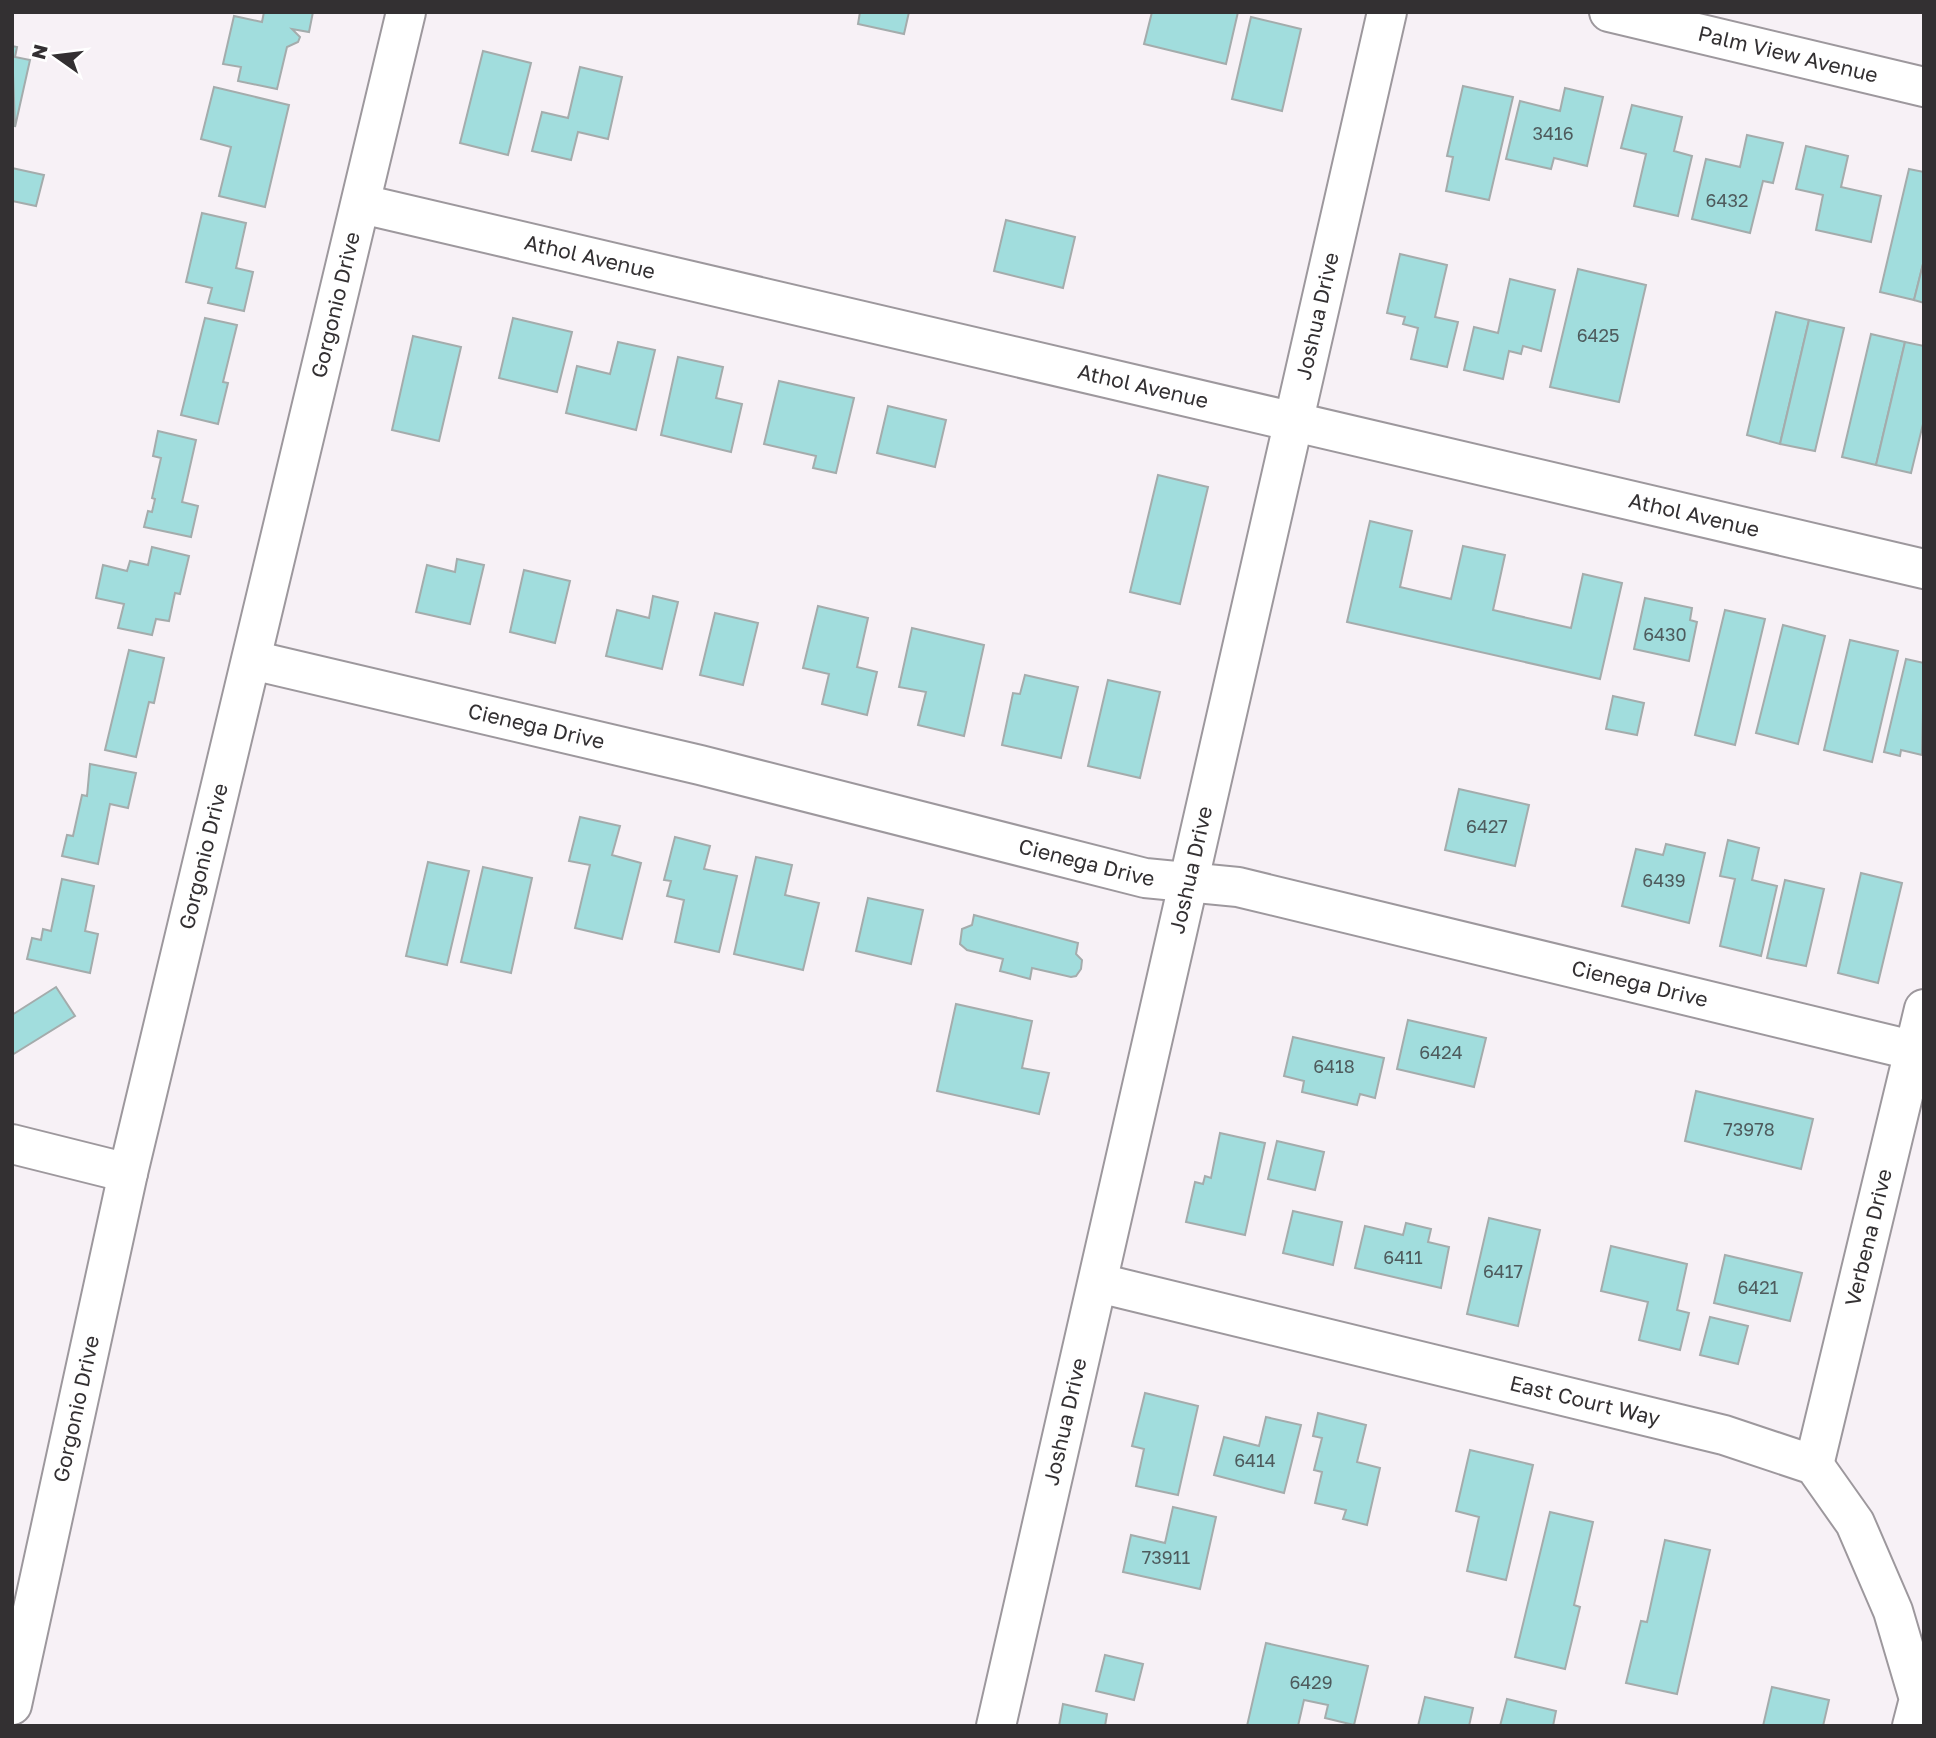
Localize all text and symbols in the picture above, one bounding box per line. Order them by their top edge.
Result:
street label: Palm View Avenue [1696,20,1881,88]
north arrow [21,21,91,91]
text: N [26,42,52,62]
house number: 3416 [1532,122,1574,144]
house number: 6432 [1706,189,1748,211]
street label: Athol Avenue [522,228,658,284]
street label: Gorgonio Drive [305,229,365,380]
street label: Joshua Drive [1289,250,1344,382]
house number: 6425 [1577,324,1619,346]
street label: Athol Avenue [1075,358,1211,413]
street label: Athol Avenue [1626,486,1762,542]
house number: 6430 [1643,623,1687,645]
street label: Cienega Drive [466,697,607,754]
street label: Gorgonio Drive [173,781,233,932]
street label: Joshua Drive [1163,803,1217,936]
house number: 6427 [1466,815,1508,837]
street label: Cienega Drive [1016,832,1156,891]
house number: 6439 [1642,869,1686,891]
street label: Cienega Drive [1569,954,1711,1012]
house number: 6424 [1419,1041,1463,1063]
house number: 6418 [1313,1055,1355,1077]
house number: 73978 [1723,1118,1775,1140]
street label: Verbena Drive [1839,1166,1897,1309]
house number: 6411 [1383,1246,1423,1268]
house number: 6417 [1483,1260,1523,1282]
house number: 6421 [1737,1276,1779,1298]
street label: Gorgonio Drive [47,1333,104,1485]
street label: Joshua Drive [1037,1355,1092,1488]
street label: East Court Way [1507,1369,1663,1431]
house number: 6414 [1234,1449,1276,1471]
house number: 73911 [1142,1546,1190,1568]
house number: 6429 [1289,1671,1333,1693]

